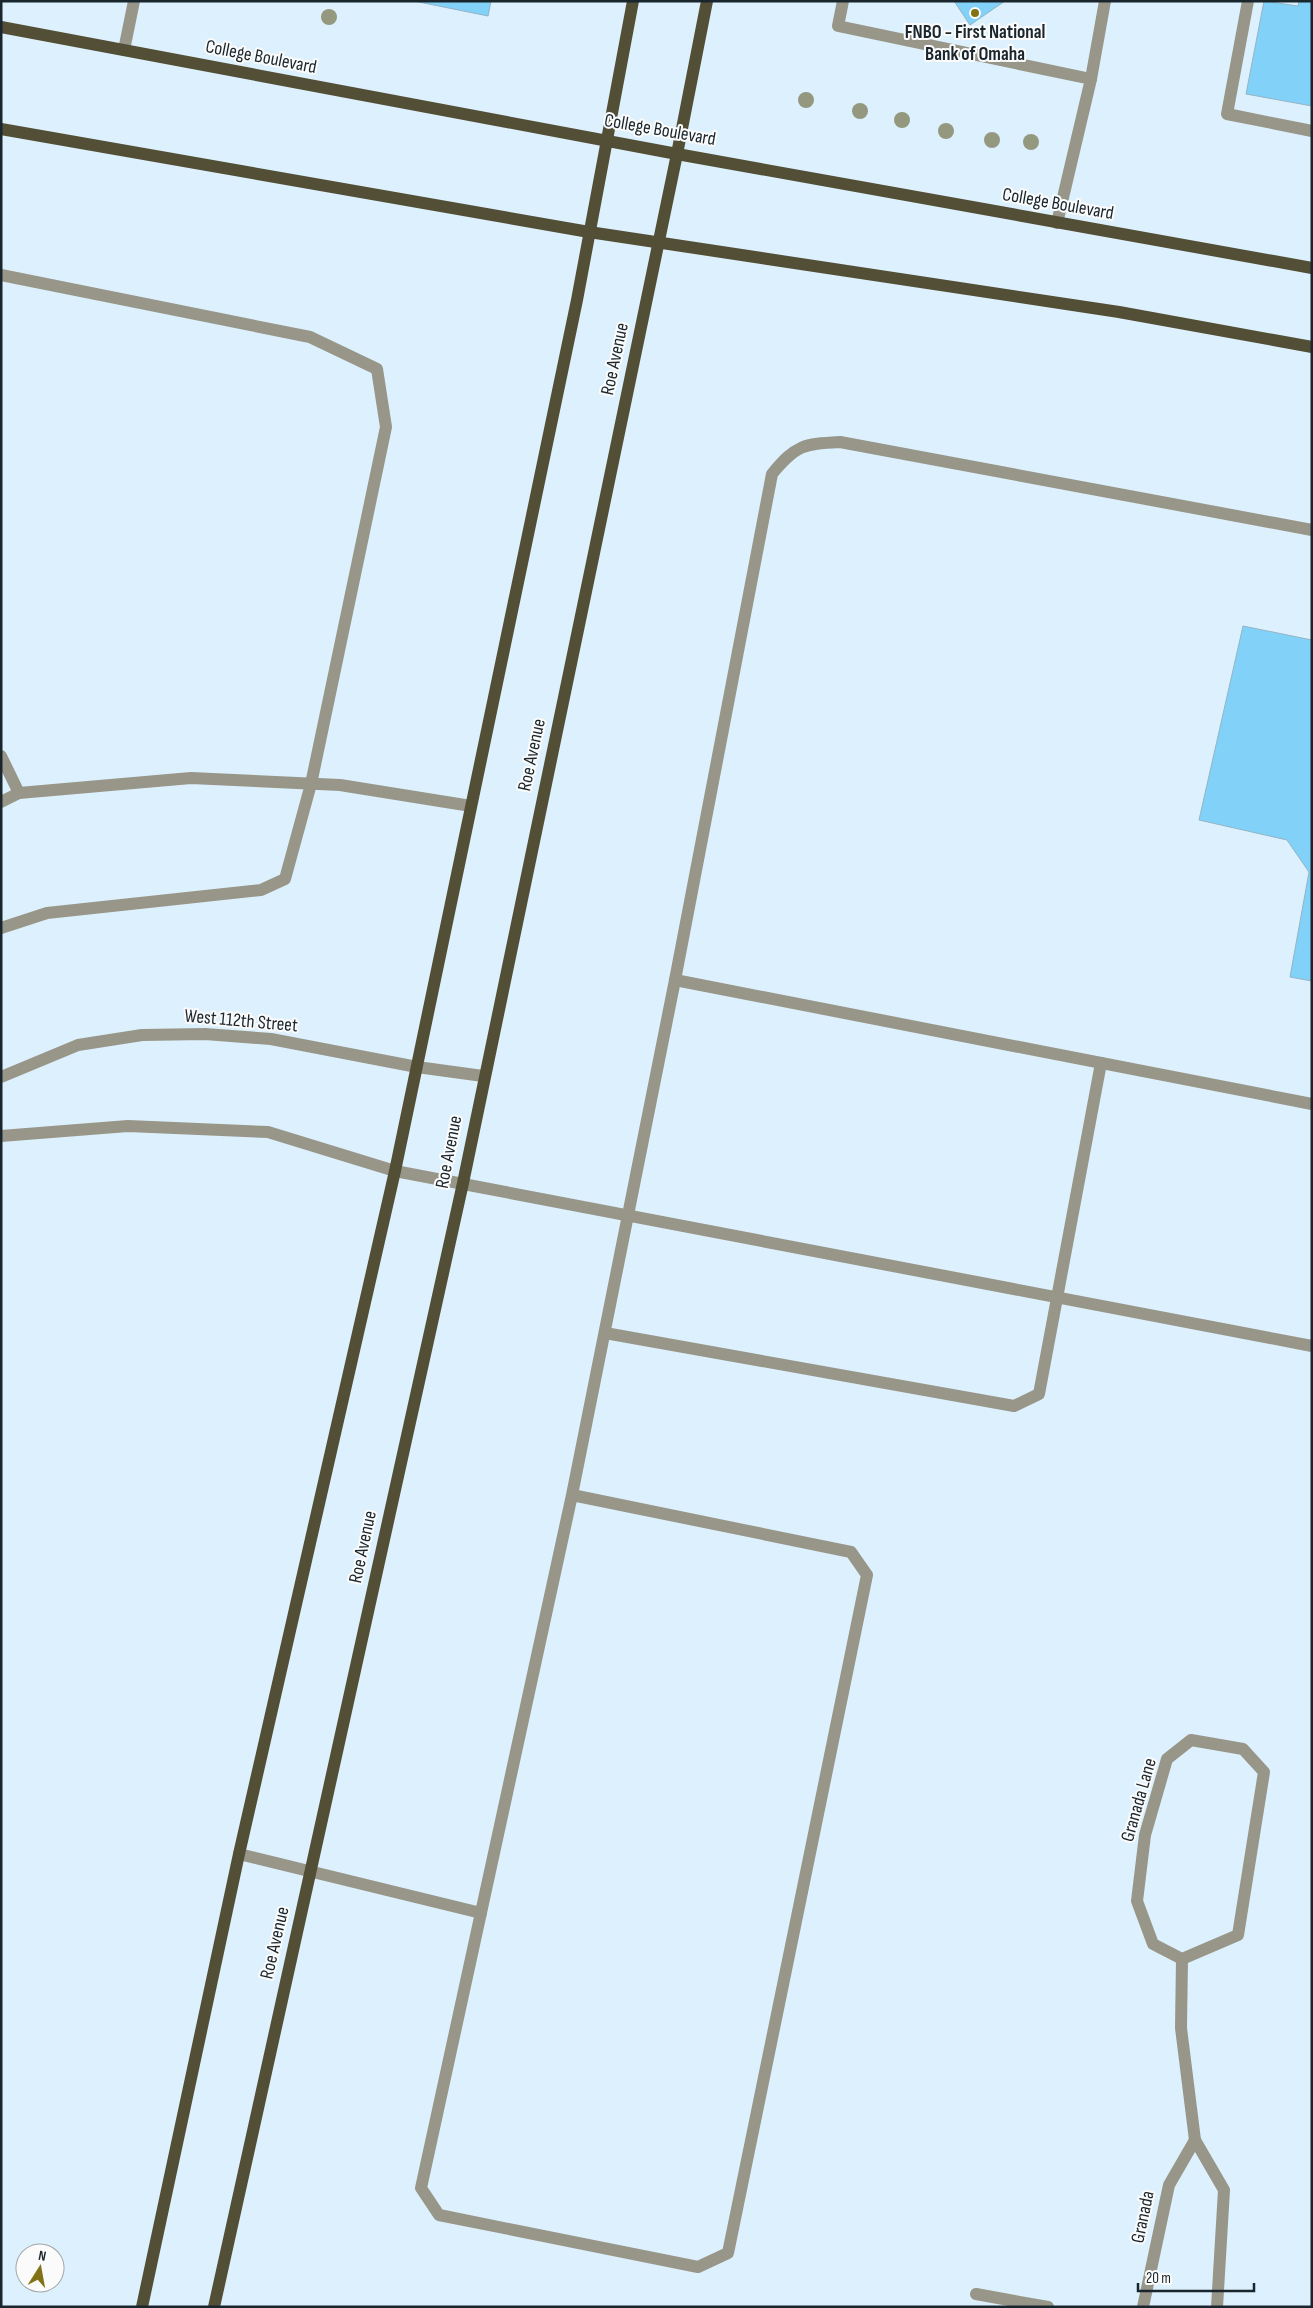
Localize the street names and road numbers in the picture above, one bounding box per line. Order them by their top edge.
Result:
street label: College Boulevard [204,35,318,79]
street label: College Boulevard [603,109,717,151]
street label: College Boulevard [1001,183,1115,225]
street label: Roe Avenue [596,321,634,397]
street label: Roe Avenue [513,717,551,793]
street label: West 112th Street [183,1005,299,1037]
street label: Roe Avenue [431,1114,467,1190]
street label: Roe Avenue [344,1509,382,1585]
street label: Granada Lane [1116,1756,1162,1844]
street label: Roe Avenue [256,1905,294,1981]
street label: Granada [1126,2189,1160,2245]

